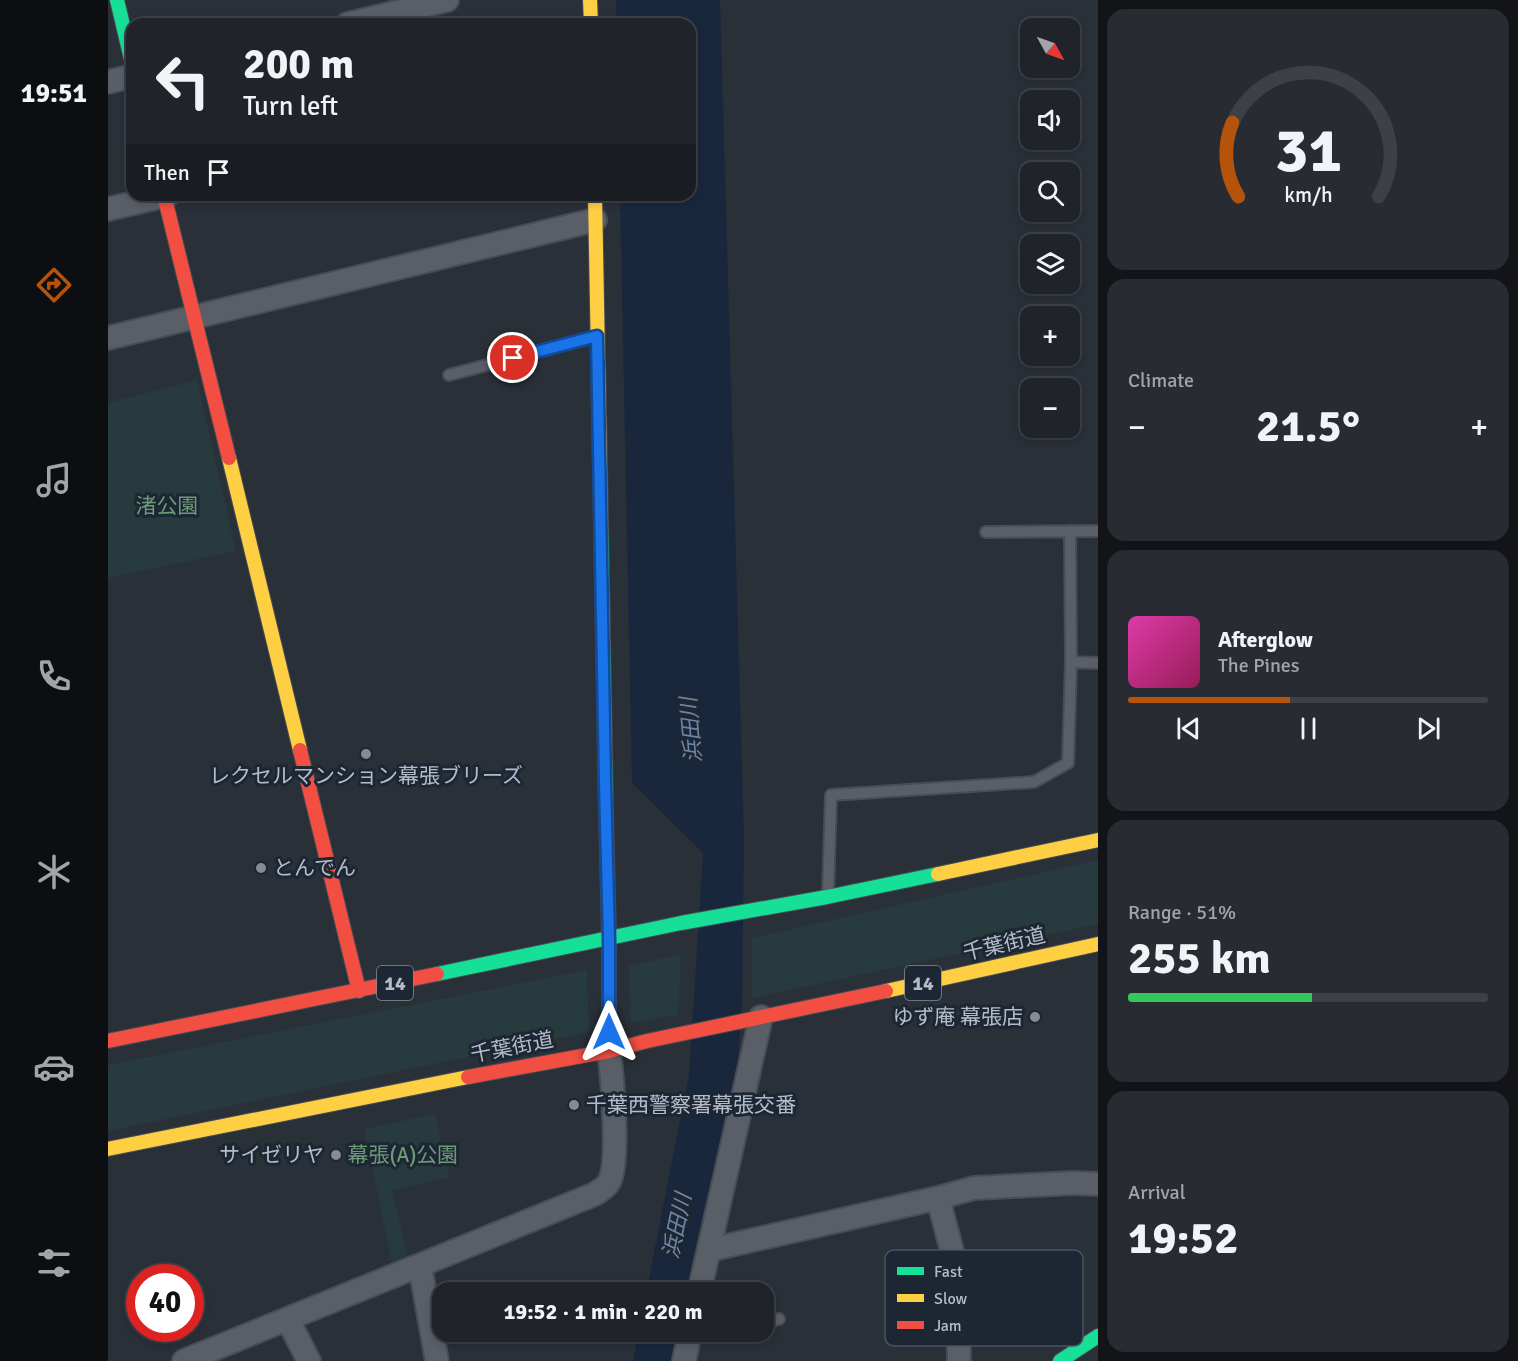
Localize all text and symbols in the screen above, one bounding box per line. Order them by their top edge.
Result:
north arrow [1020,18,1080,78]
map controls [1020,18,1080,438]
text: 200 m [243,39,354,90]
icon: left [144,42,222,120]
text: 19:51 [21,77,87,110]
text: Turn left [243,90,338,123]
button: sound [1020,90,1080,150]
text: 31 [1274,112,1342,189]
icon: arrive [202,156,235,189]
text: Then [144,159,190,186]
button: search [1020,162,1080,222]
text: km/h [1284,182,1332,208]
button: layers [1020,234,1080,294]
icon: directions [33,264,75,306]
button: + [1020,306,1080,366]
pin [487,332,538,383]
icon: arrive [496,341,529,374]
text: Climate [1128,368,1194,393]
button: − [1020,378,1080,438]
text: 21.5° [1256,399,1360,454]
text: − [1128,407,1146,448]
text: + [1470,407,1488,448]
icon: music [33,459,75,501]
park label: 渚公園 [136,493,199,519]
text: Afterglow [1218,626,1313,653]
text: The Pines [1218,653,1300,678]
icon: phone [33,655,75,697]
water label: 浜田川 [675,694,707,764]
icon: previous [1172,712,1205,745]
icon: pause [1292,712,1325,745]
icon: next [1412,712,1445,745]
marker: レクセルマンション幕張ブリーズ [359,747,373,761]
place label: レクセルマンション幕張ブリーズ [209,763,523,789]
icon: climate [33,851,75,893]
place label: とんでん [273,855,356,881]
marker: とんでん [254,861,268,875]
text: Range · 51% [1128,900,1236,925]
street label: 千葉街道 [960,922,1048,966]
text: 255 km [1128,931,1271,986]
road number: 14 [377,966,413,1000]
road number: 14 [905,966,941,1000]
position arrow [577,1000,641,1064]
place label: ゆず庵 幕張店 [892,1004,1023,1030]
marker: ゆず庵 幕張店 [1028,1010,1042,1024]
street label: 千葉街道 [468,1026,556,1068]
icon: car [33,1046,75,1088]
place label: 千葉西警察署幕張交番 [586,1092,796,1118]
marker: 千葉西警察署幕張交番 [567,1098,581,1112]
place label: サイゼリヤ [219,1142,324,1168]
park label: 幕張(A)公園 [348,1142,458,1168]
marker: サイゼリヤ [329,1148,343,1162]
text: Arrival [1128,1180,1186,1205]
water label: 浜田川 [657,1189,697,1261]
text: 19:52 [1128,1211,1238,1266]
icon: filters [33,1242,75,1284]
legend [885,1250,1083,1346]
text: Fast [934,1262,963,1282]
speed limit sign: 40 [126,1264,204,1342]
text: Slow [934,1289,968,1309]
text: 19:52 · 1 min · 220 m [503,1298,703,1325]
text: Jam [934,1316,962,1336]

